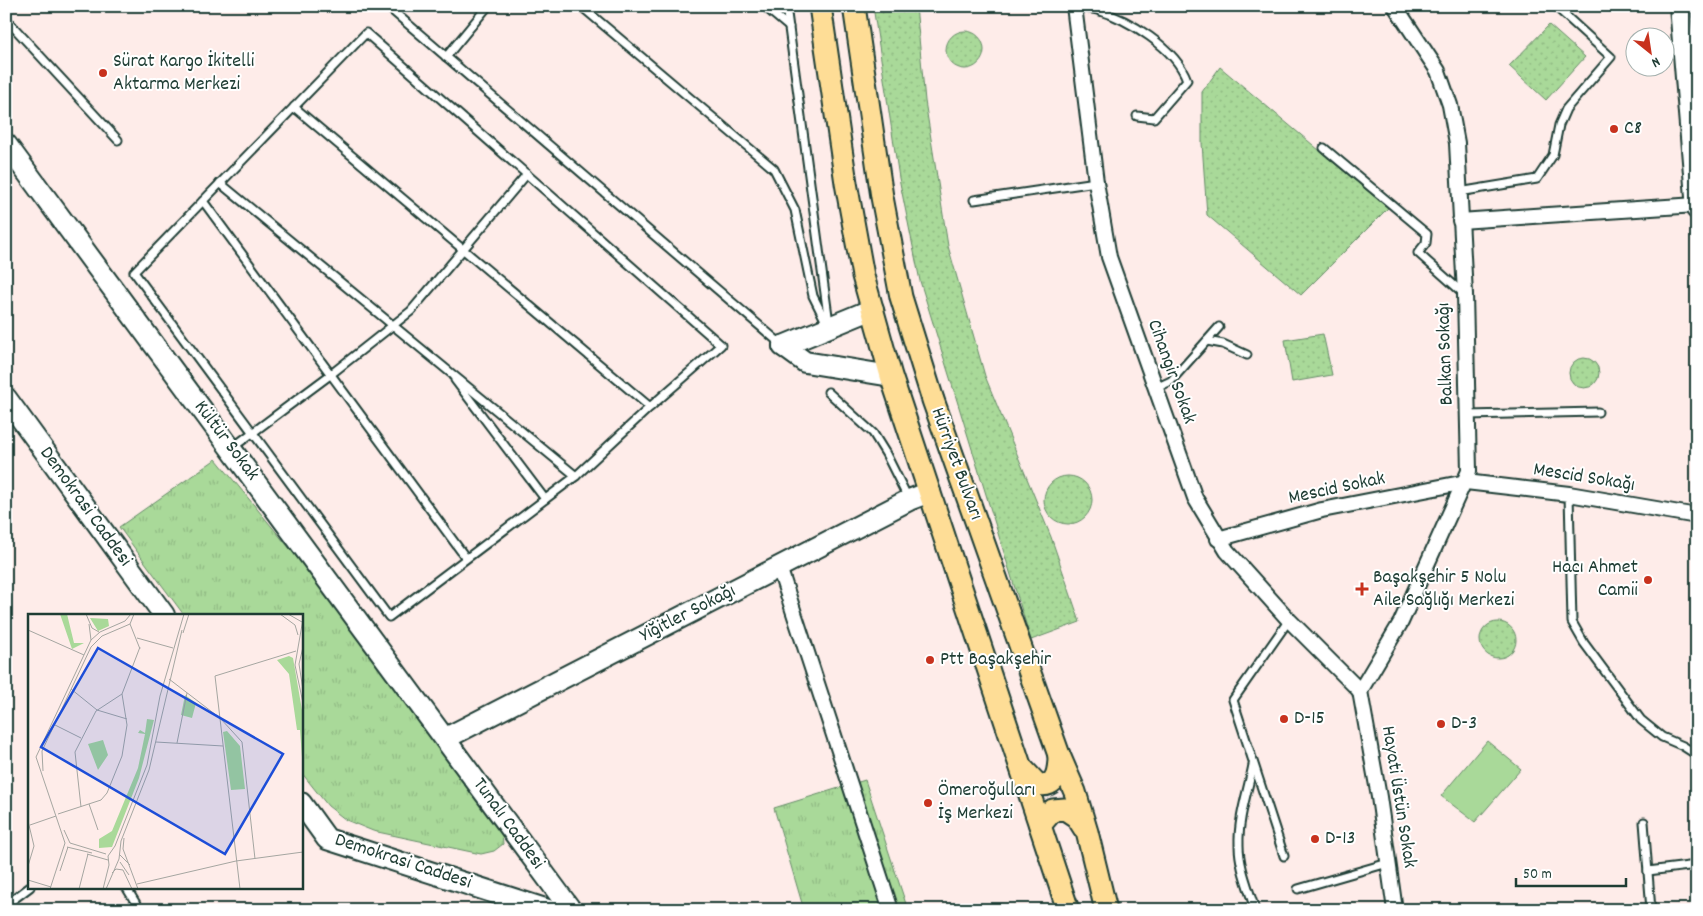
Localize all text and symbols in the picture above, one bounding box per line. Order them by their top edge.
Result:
north arrow [1626,28,1676,78]
place label: Sürat Kargo İkitelli Aktarma Merkezi [113,48,255,99]
text: N [1647,51,1663,72]
marker: Sürat Kargo İkitelli Aktarma Merkezi [97,67,109,79]
place label: C8 [1624,115,1642,143]
marker: C8 [1608,123,1620,135]
street label: Balkan Sokağı [1430,302,1462,406]
street label: Cihangir Sokak [1139,316,1203,428]
street label: Kültür Sokak [186,395,266,487]
street label: Hürriyet Bulvarı [923,404,989,524]
street label: Demokrasi Caddesi [32,441,138,573]
street label: Mescid Sokağı [1531,456,1637,500]
street label: Mescid Sokak [1286,465,1388,513]
place label: Hacı Ahmet Camii [1552,554,1638,605]
place label: Başakşehir 5 Nolu Aile Sağlığı Merkezi [1373,564,1515,615]
marker: Hacı Ahmet Camii [1642,574,1654,586]
street label: Yiğitler Sokağı [635,578,741,650]
marker: Başakşehir 5 Nolu Aile Sağlığı Merkezi [1355,582,1369,596]
inset map [28,614,302,888]
place label: Ptt Başakşehir [940,646,1052,674]
marker: Ptt Başakşehir [924,654,936,666]
place label: D-15 [1294,705,1325,733]
place label: D-3 [1451,710,1477,738]
marker: D-15 [1278,713,1290,725]
marker: D-3 [1435,718,1447,730]
street label: Hayati Üstün Sokak [1373,724,1423,870]
street label: Tunalı Caddesi [465,772,551,876]
place label: Ömeroğulları İş Merkezi [938,777,1035,828]
marker: Ömeroğulları İş Merkezi [922,797,934,809]
place label: D-13 [1325,825,1355,853]
street label: Demokrasi Caddesi [331,827,475,897]
marker: D-13 [1309,833,1321,845]
scale bar [1516,856,1626,888]
text: 50 m [1523,864,1552,886]

